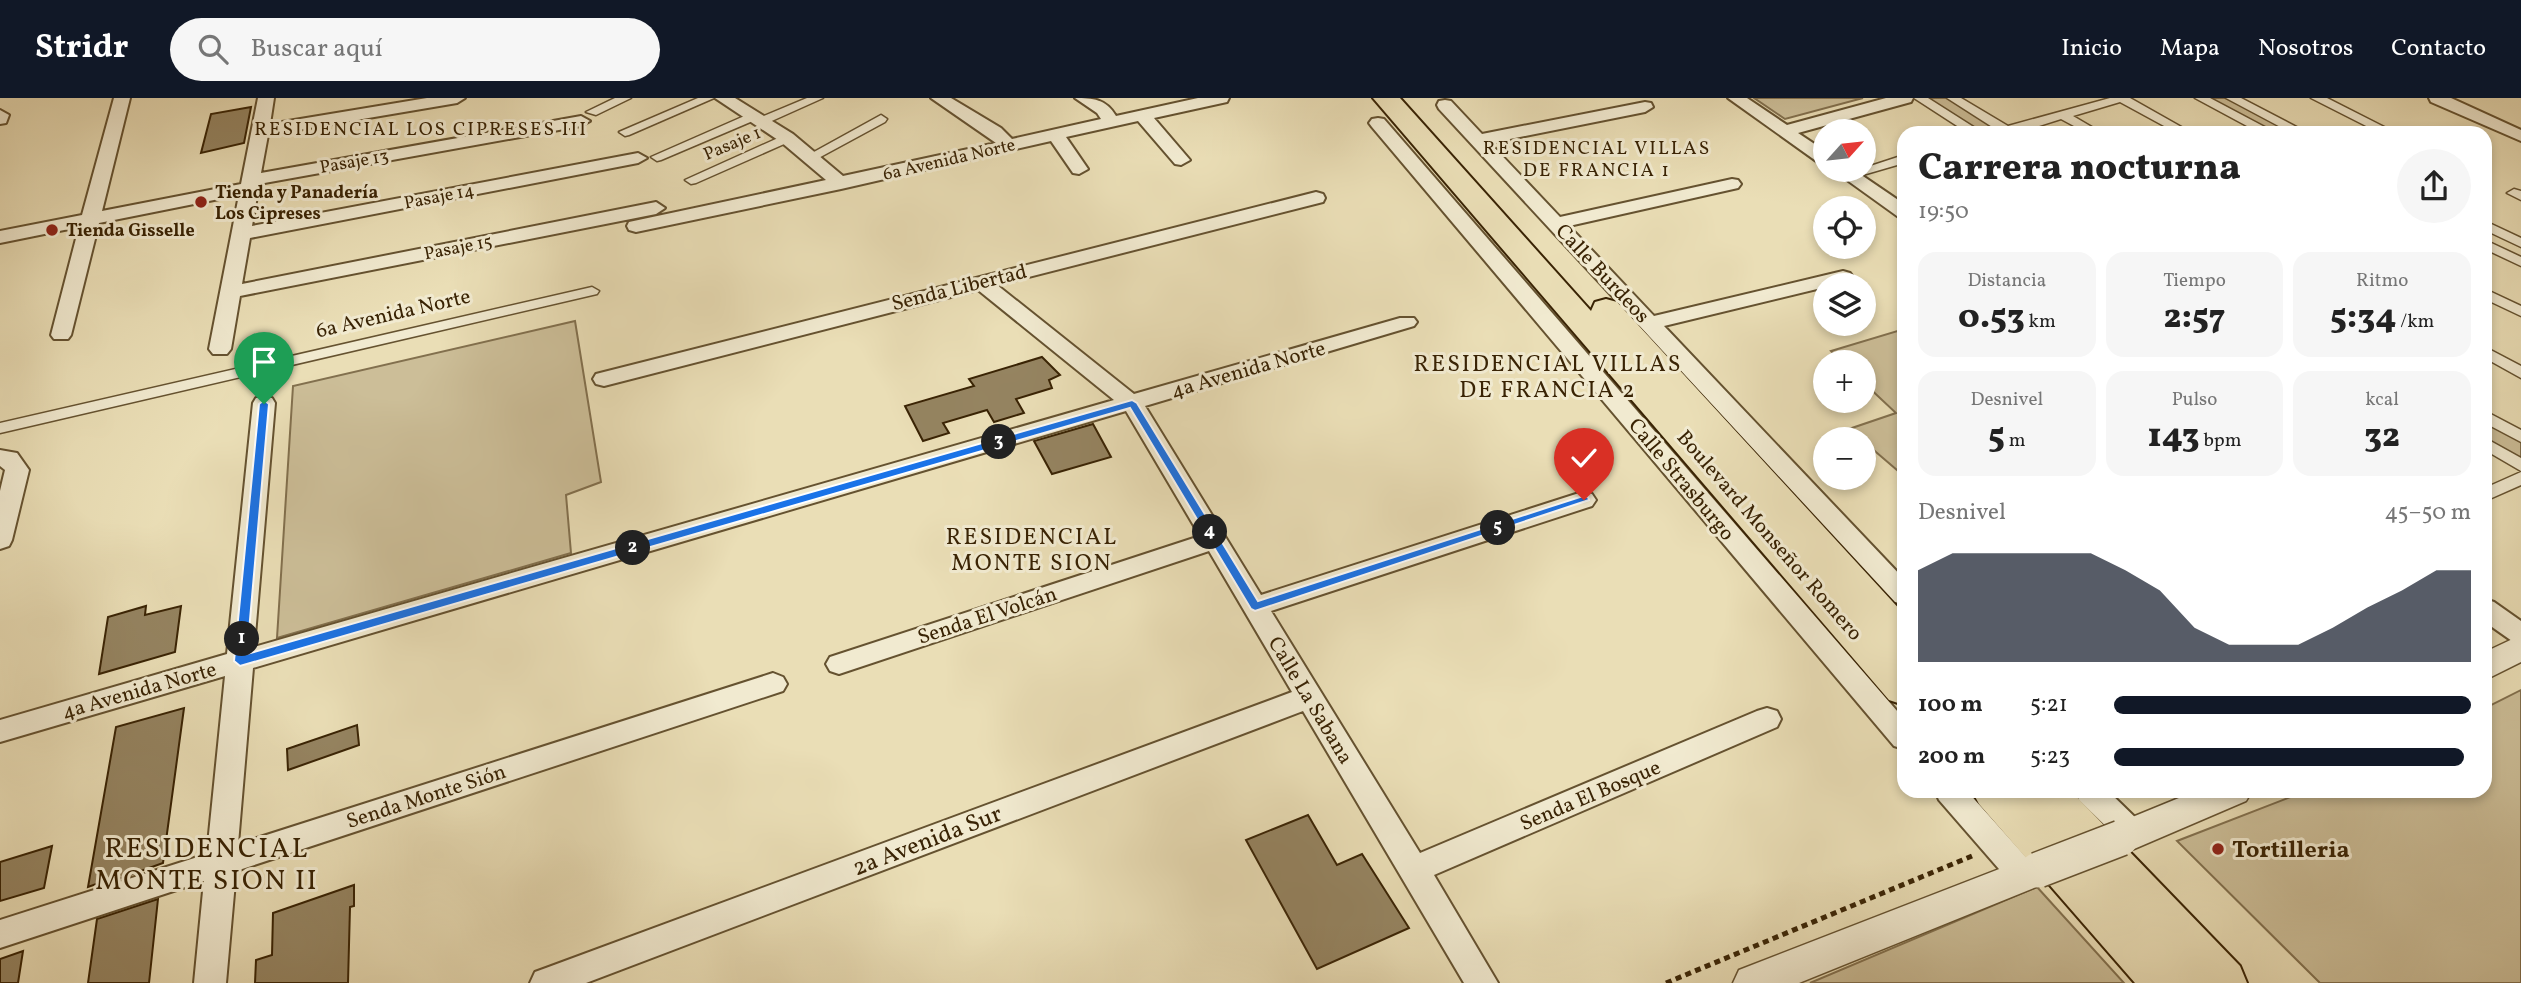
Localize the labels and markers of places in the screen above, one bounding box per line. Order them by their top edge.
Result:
place label: Tienda y Panadería Los Cipreses [215,181,378,227]
marker: Tienda y Panadería Los Cipreses [193,194,209,210]
place label: Tienda Gisselle [66,219,195,244]
marker: Tienda Gisselle [44,222,60,238]
pin [234,332,294,404]
pin: 3 [982,424,1016,460]
pin [1554,428,1614,500]
pin: 5 [1480,510,1516,546]
pin: 4 [1192,514,1228,550]
pin: 2 [616,531,650,566]
pin: 1 [224,622,260,656]
place label: Tortilleria [2232,834,2350,868]
marker: Tortilleria [2210,841,2226,857]

